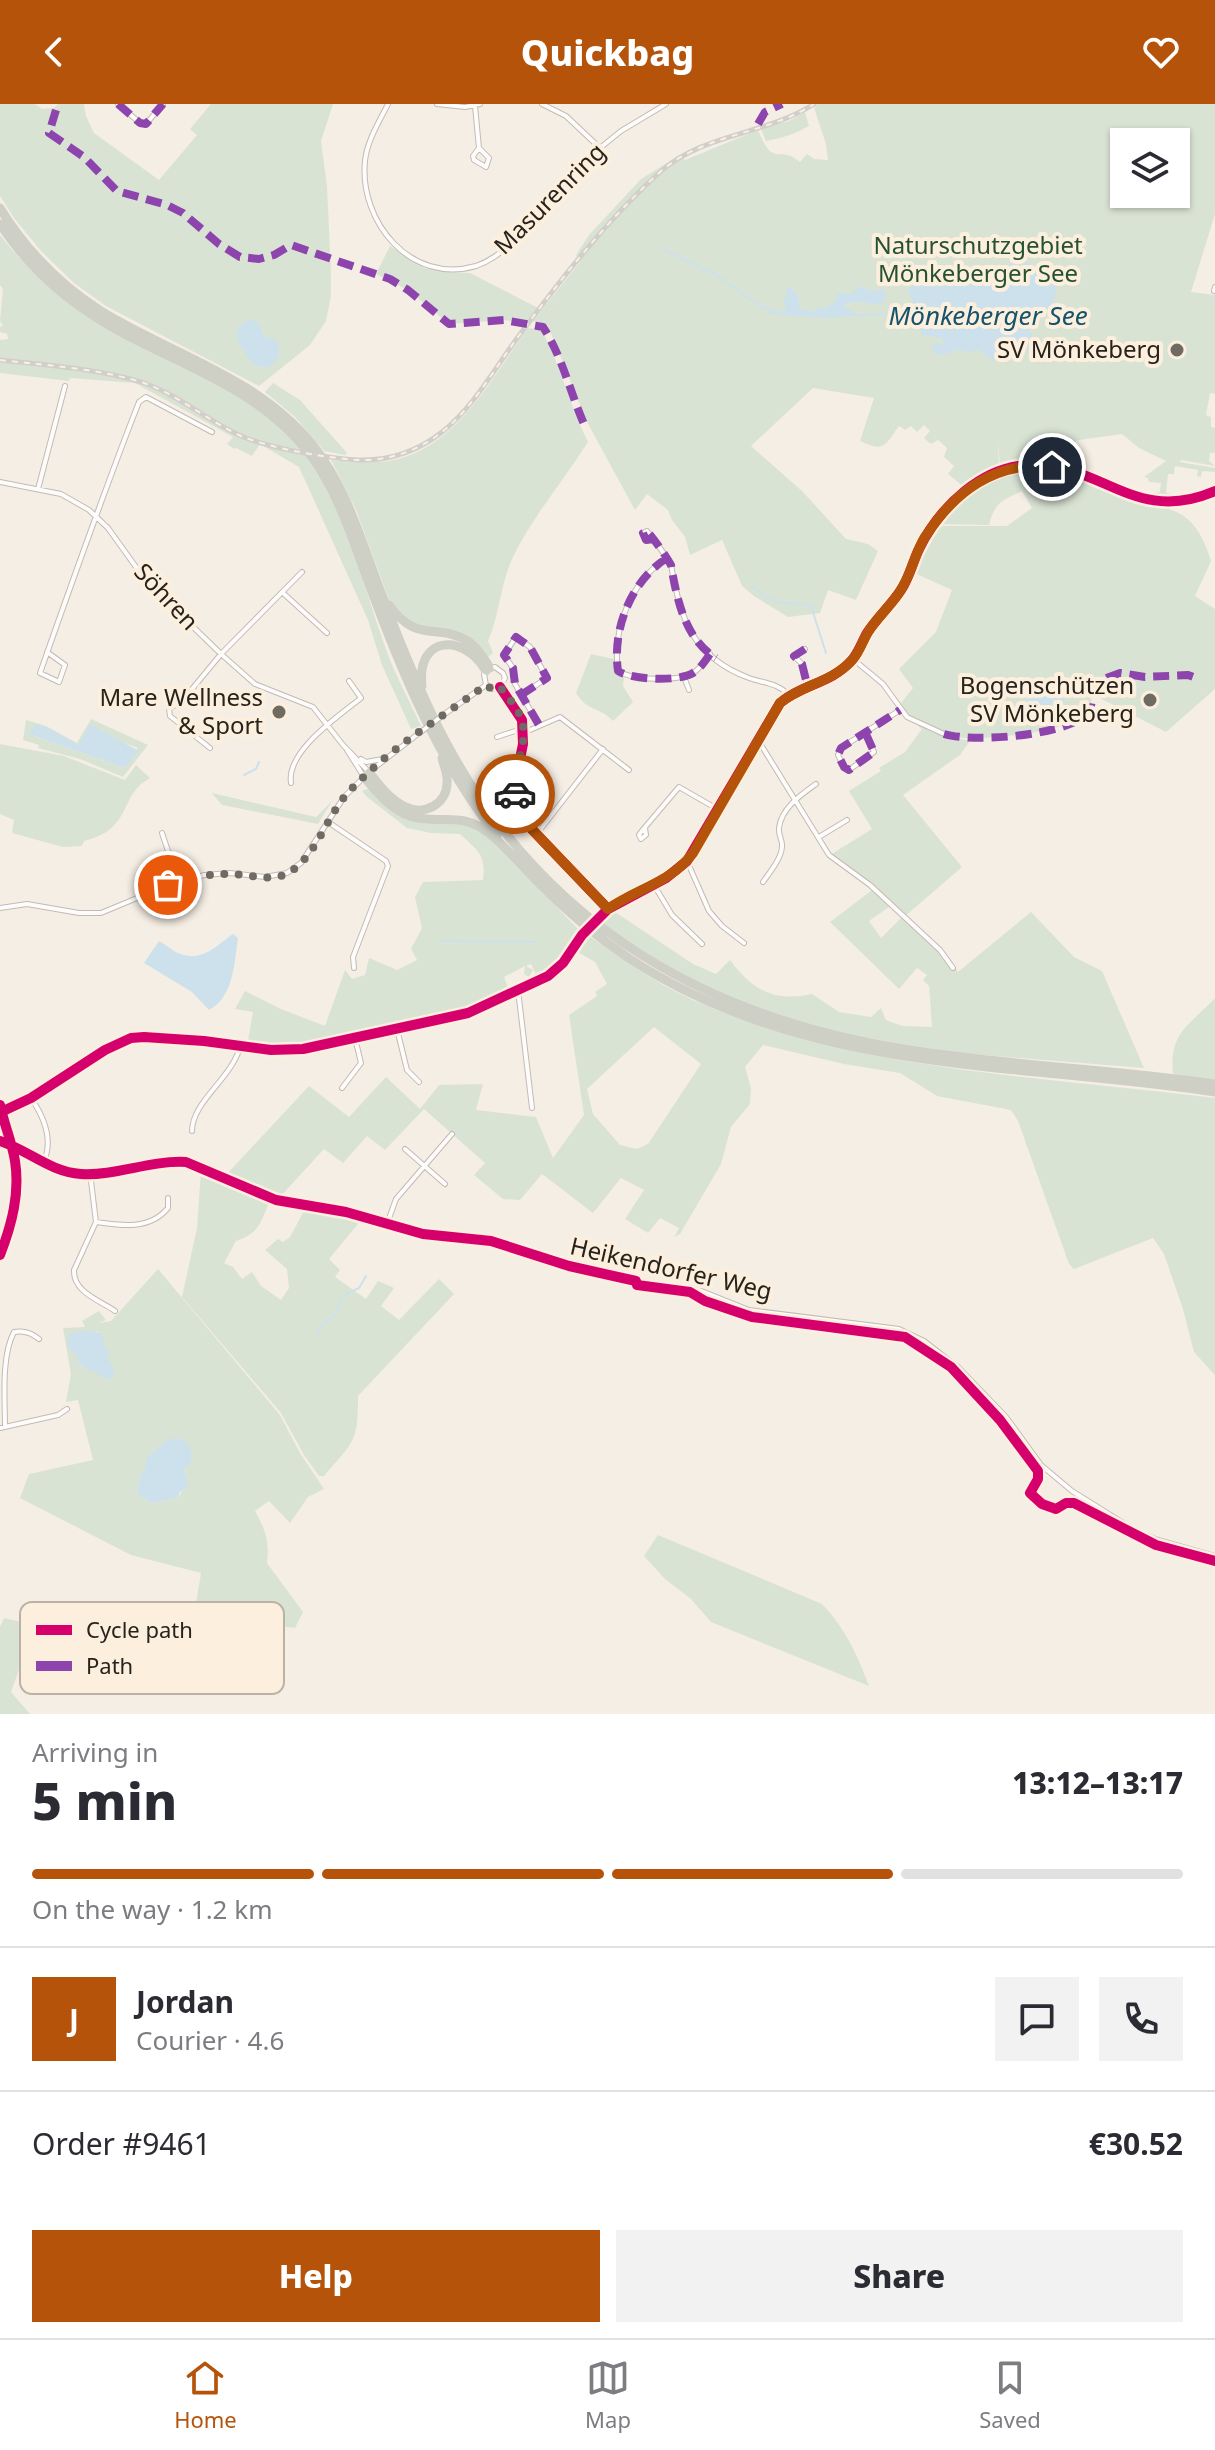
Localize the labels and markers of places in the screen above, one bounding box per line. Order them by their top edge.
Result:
place label: SV Mönkeberg [997,332,1161,365]
marker: SV Mönkeberg [1168,341,1186,359]
pin [1018,433,1086,501]
place label: Bogenschützen SV Mönkeberg [960,668,1134,729]
place label: Mare Wellness & Sport [99,680,263,741]
marker: Bogenschützen SV Mönkeberg [1141,691,1159,709]
marker: Mare Wellness & Sport [270,703,288,721]
pin [134,851,202,919]

